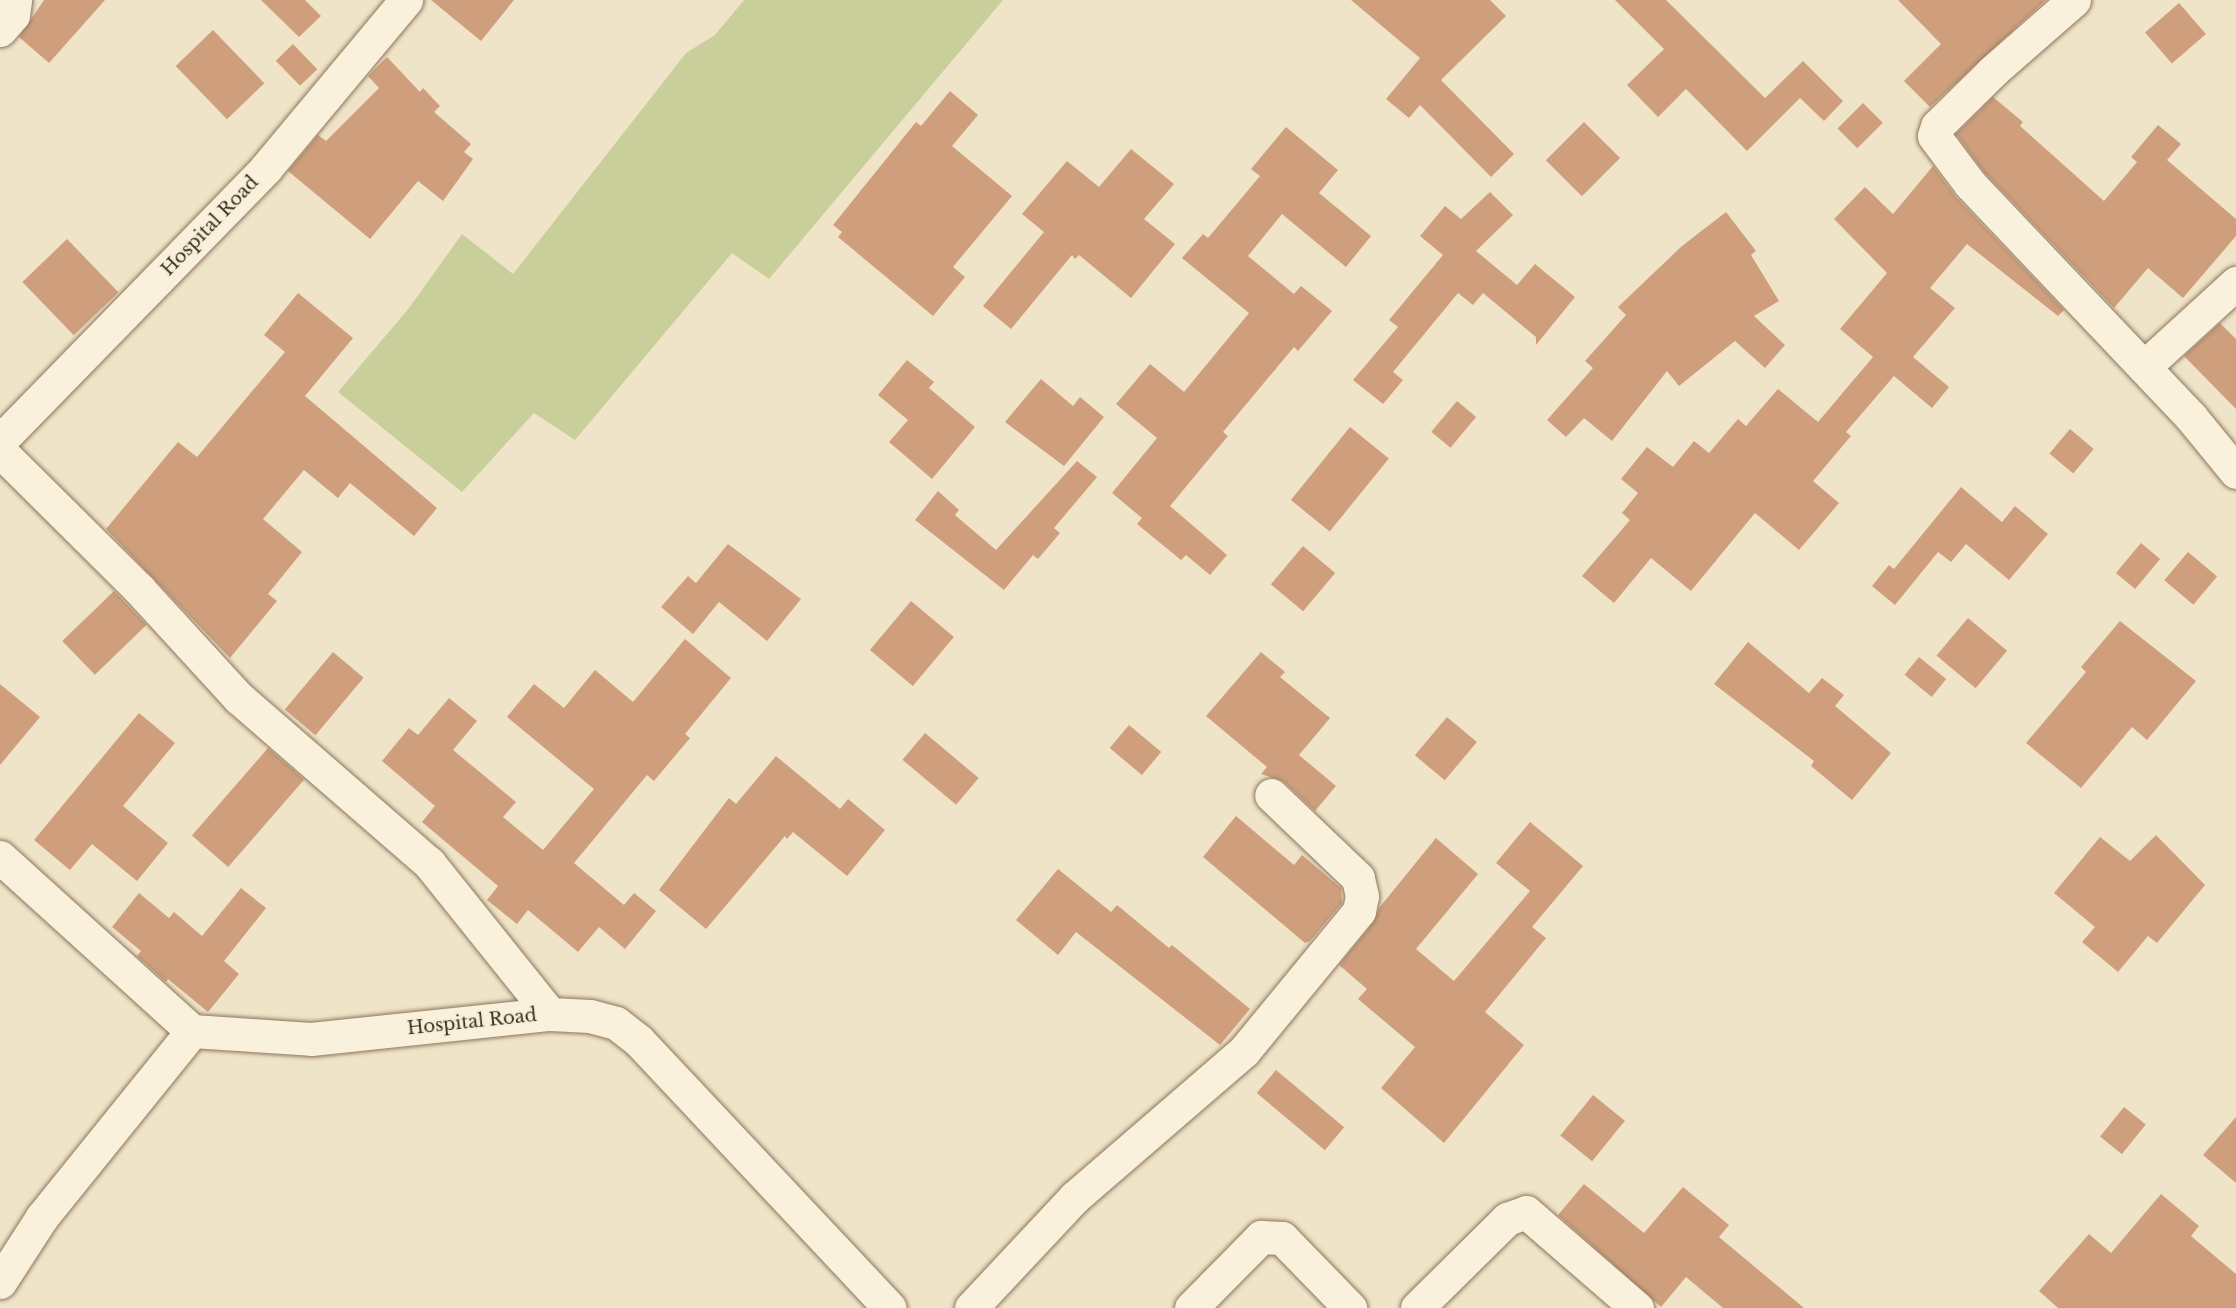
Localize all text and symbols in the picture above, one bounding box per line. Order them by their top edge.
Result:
street label: Hospital Road [157,172,263,280]
street label: Hospital Road [406,1004,538,1040]

